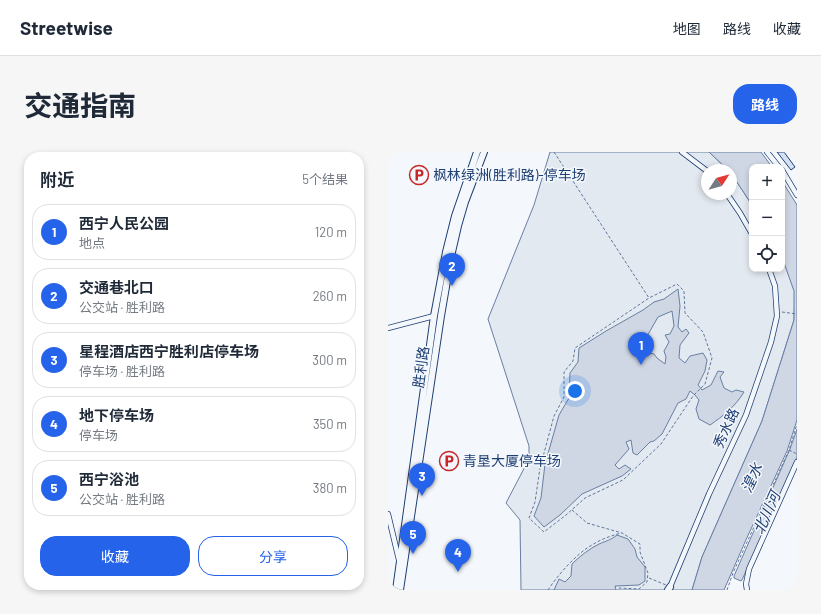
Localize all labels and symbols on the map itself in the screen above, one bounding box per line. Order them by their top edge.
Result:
parking icon: 枫林绿洲(胜利路)-停车场 [408,164,430,186]
north arrow [701,164,737,200]
place label: 枫林绿洲(胜利路)-停车场 [433,166,586,183]
pin: 2 [439,253,465,286]
pin: 1 [628,332,654,365]
street label: 胜利路 [409,345,432,389]
your location [565,381,585,401]
street label: 秀水路 [709,405,742,450]
parking icon: 青垦大厦停车场 [438,450,460,472]
place label: 青垦大厦停车场 [463,452,561,469]
water label: 湟水 [737,459,766,495]
pin: 3 [409,463,435,496]
water label: 北川河 [749,486,785,537]
pin: 5 [400,521,426,554]
pin: 4 [445,539,471,572]

